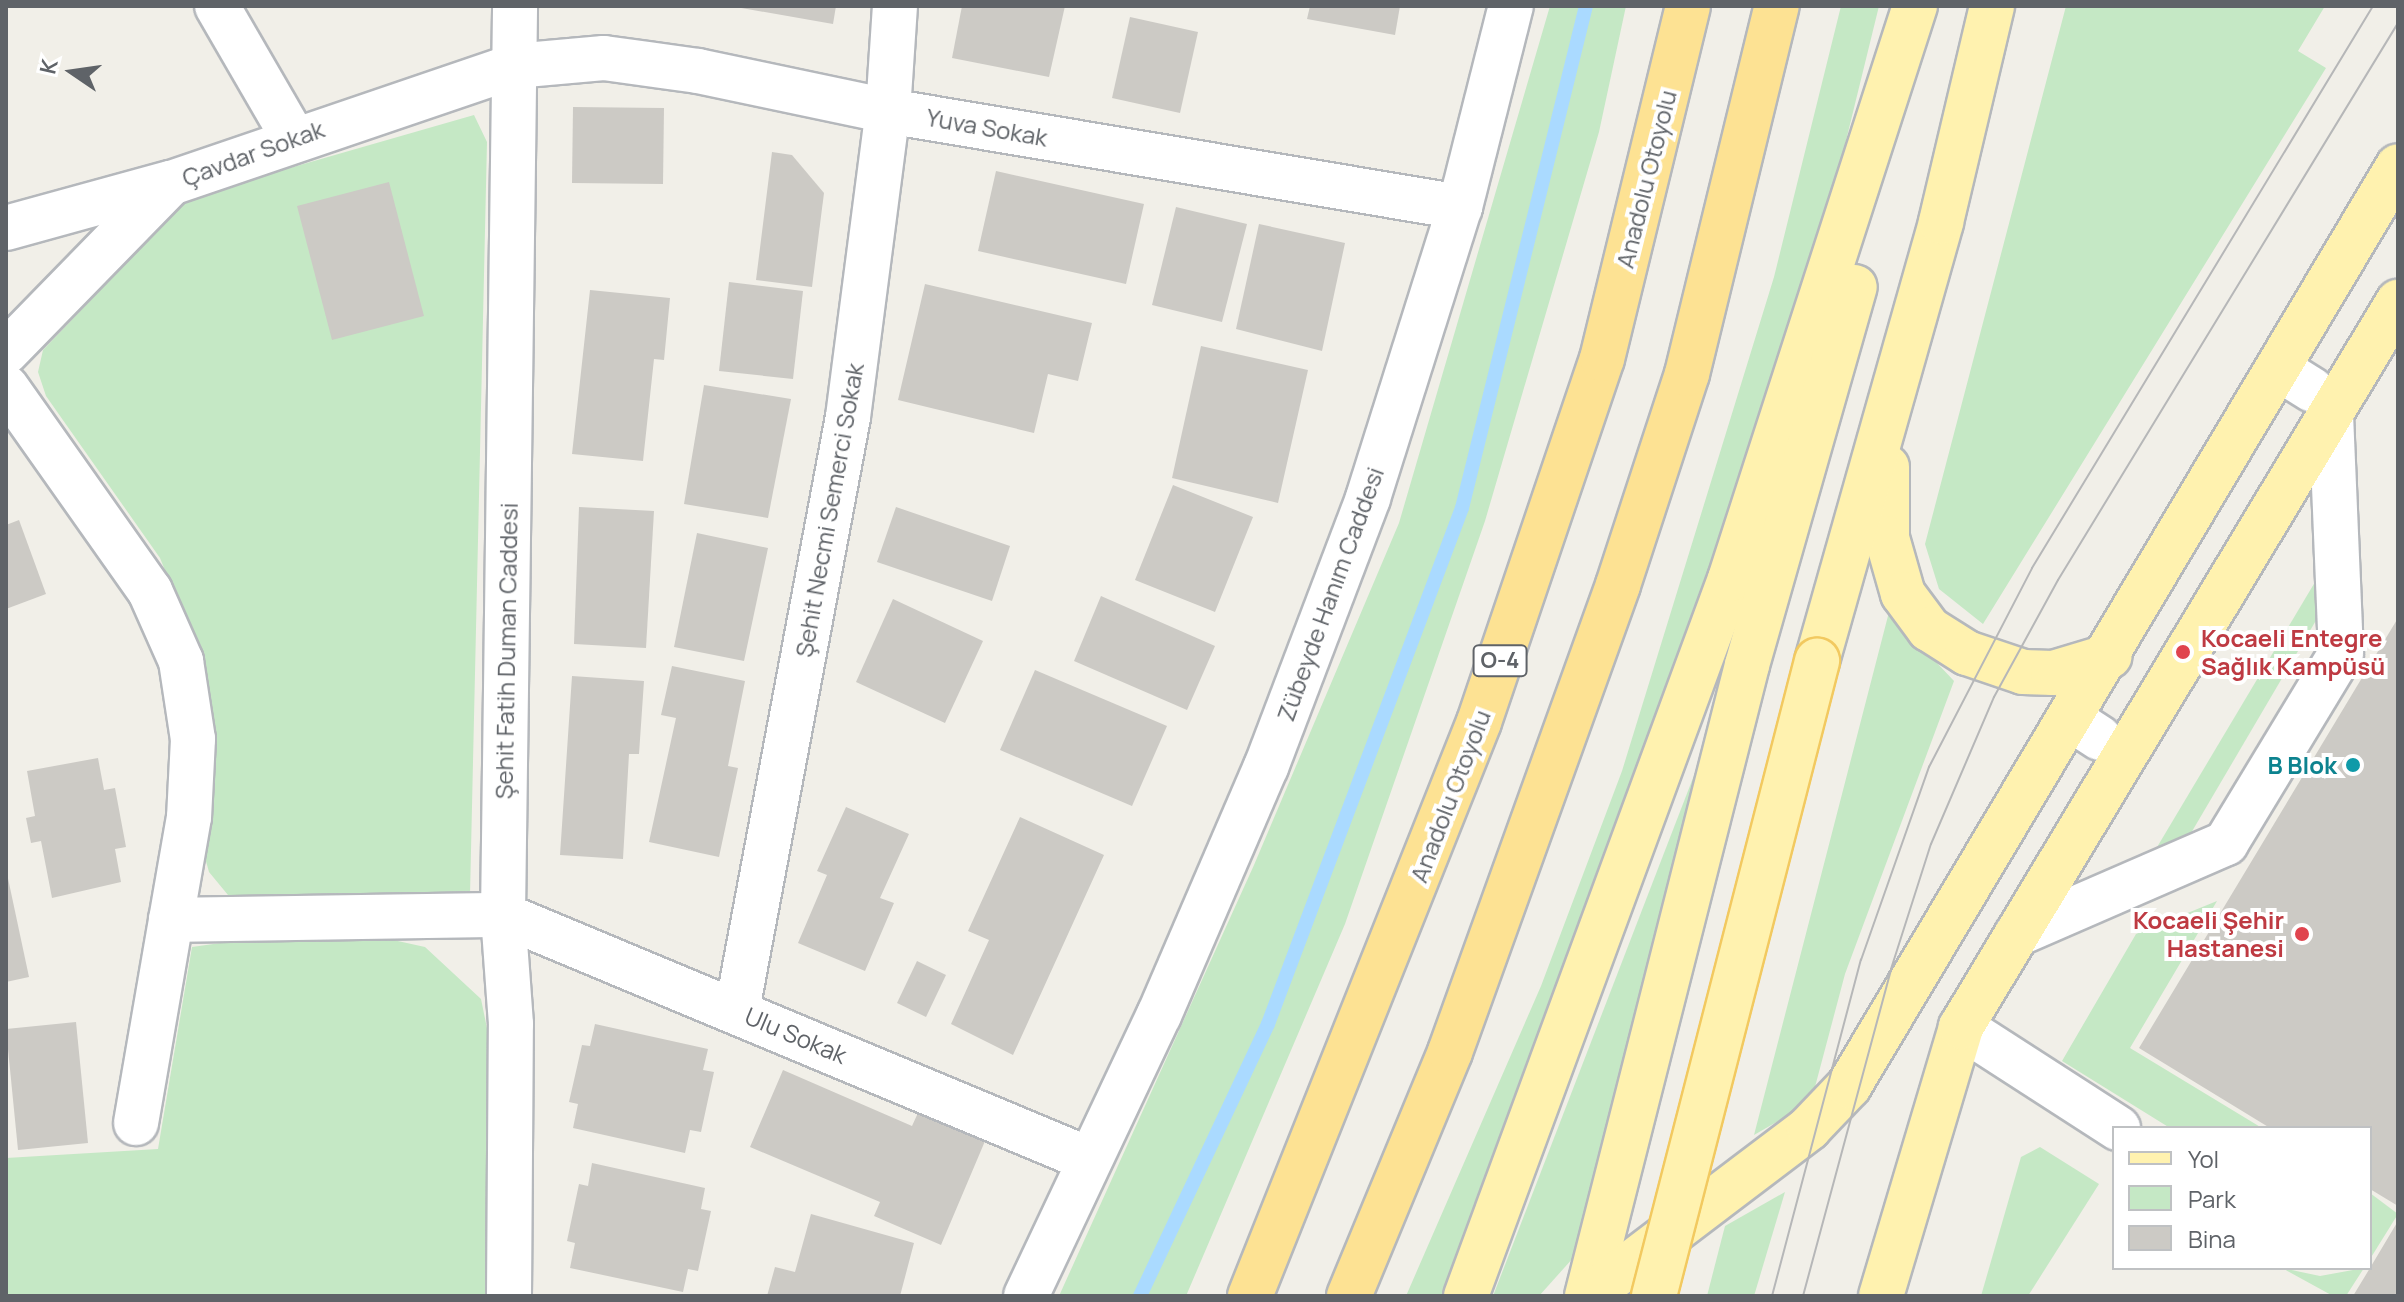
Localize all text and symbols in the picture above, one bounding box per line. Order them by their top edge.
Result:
north arrow [32,32,112,112]
text: K [32,56,65,77]
street label: Anadolu Otoyolu [1610,87,1682,271]
street label: Yuva Sokak [924,102,1050,152]
street label: Çavdar Sokak [178,114,328,192]
street label: Şehit Necmi Semerci Sokak [789,361,869,659]
street label: Zübeyde Hanım Caddesi [1271,463,1389,725]
street label: Şehit Fatih Duman Caddesi [489,502,523,800]
place label: Kocaeli Entegre Sağlık Kampüsü [2201,624,2385,680]
marker: Kocaeli Entegre Sağlık Kampüsü [2172,641,2194,663]
road number: O-4 [1472,643,1528,679]
street label: Anadolu Otoyolu [1404,706,1496,886]
place label: B Blok [2267,751,2337,779]
marker: B Blok [2344,756,2362,774]
place label: Kocaeli Şehir Hastanesi [2133,906,2284,962]
marker: Kocaeli Şehir Hastanesi [2291,923,2313,945]
street label: Ulu Sokak [741,1001,851,1069]
legend [2112,1126,2372,1270]
text: Yol [2188,1142,2219,1175]
text: Park [2188,1182,2236,1215]
text: Bina [2188,1222,2236,1255]

